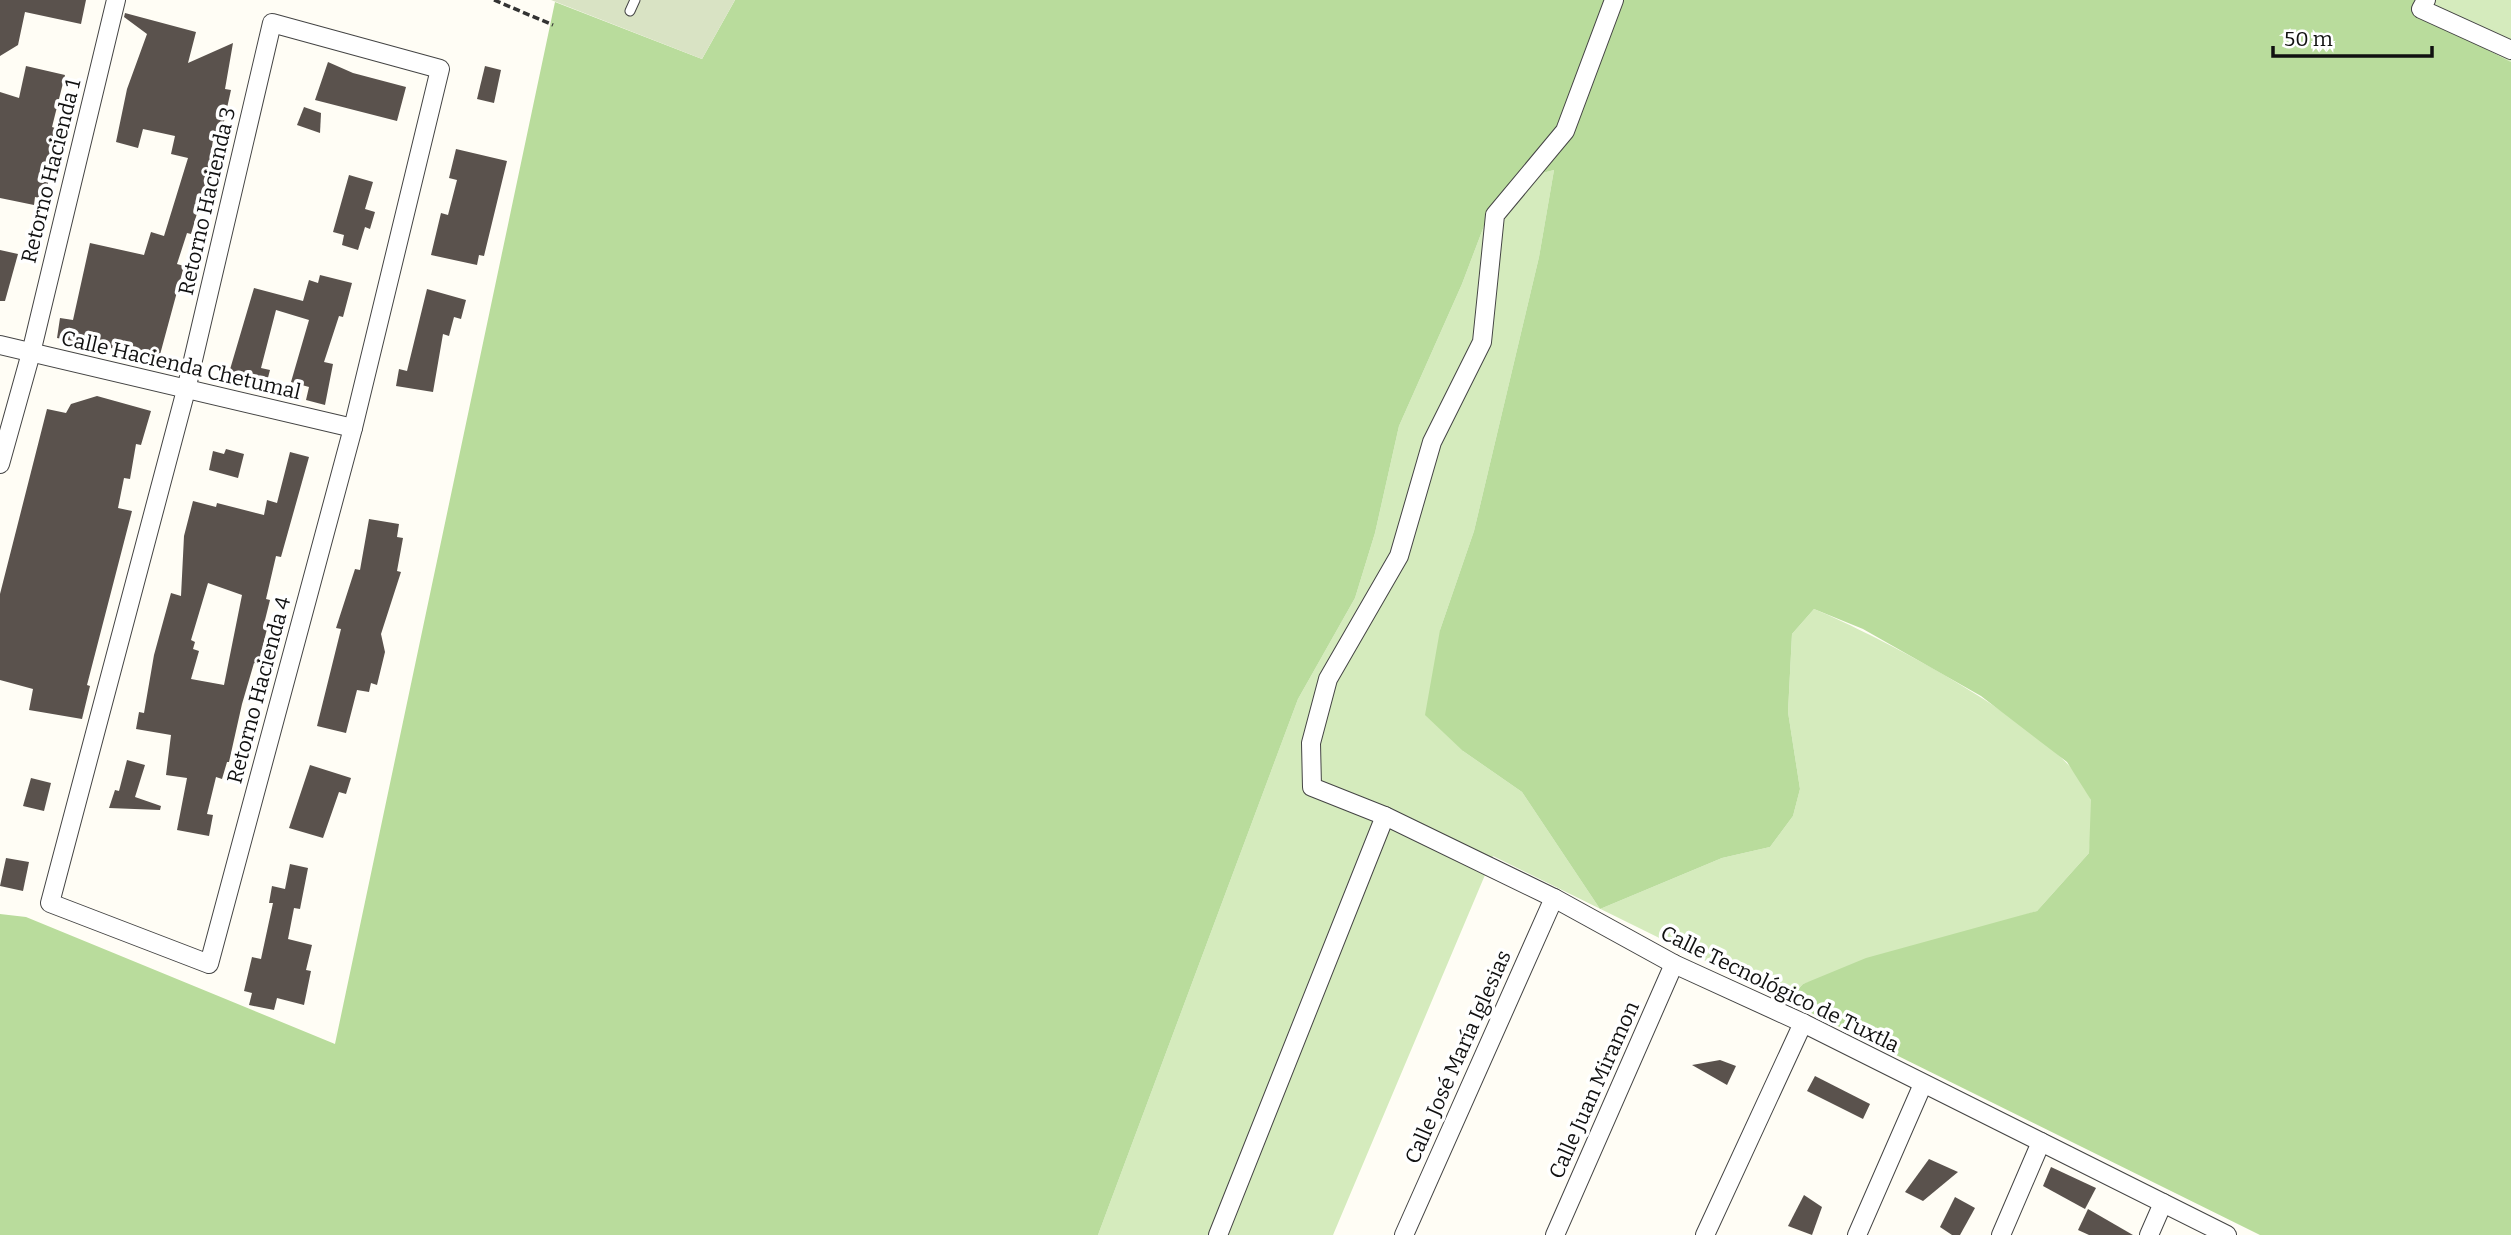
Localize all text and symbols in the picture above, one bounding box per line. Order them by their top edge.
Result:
scale bar [2273,14,2432,58]
text: 50 m [2284,26,2333,52]
street label: Retorno Hacienda 1 [16,76,87,266]
street label: Retorno Hacienda 3 [173,105,241,297]
street label: Calle Hacienda Chetumal [59,325,303,405]
street label: Retorno Hacienda 4 [222,594,296,786]
street label: Calle Tecnológico de Tuxtla [1656,920,1904,1058]
street label: Calle José María Iglesias [1399,946,1517,1168]
street label: Calle Juan Miramon [1543,997,1645,1183]

